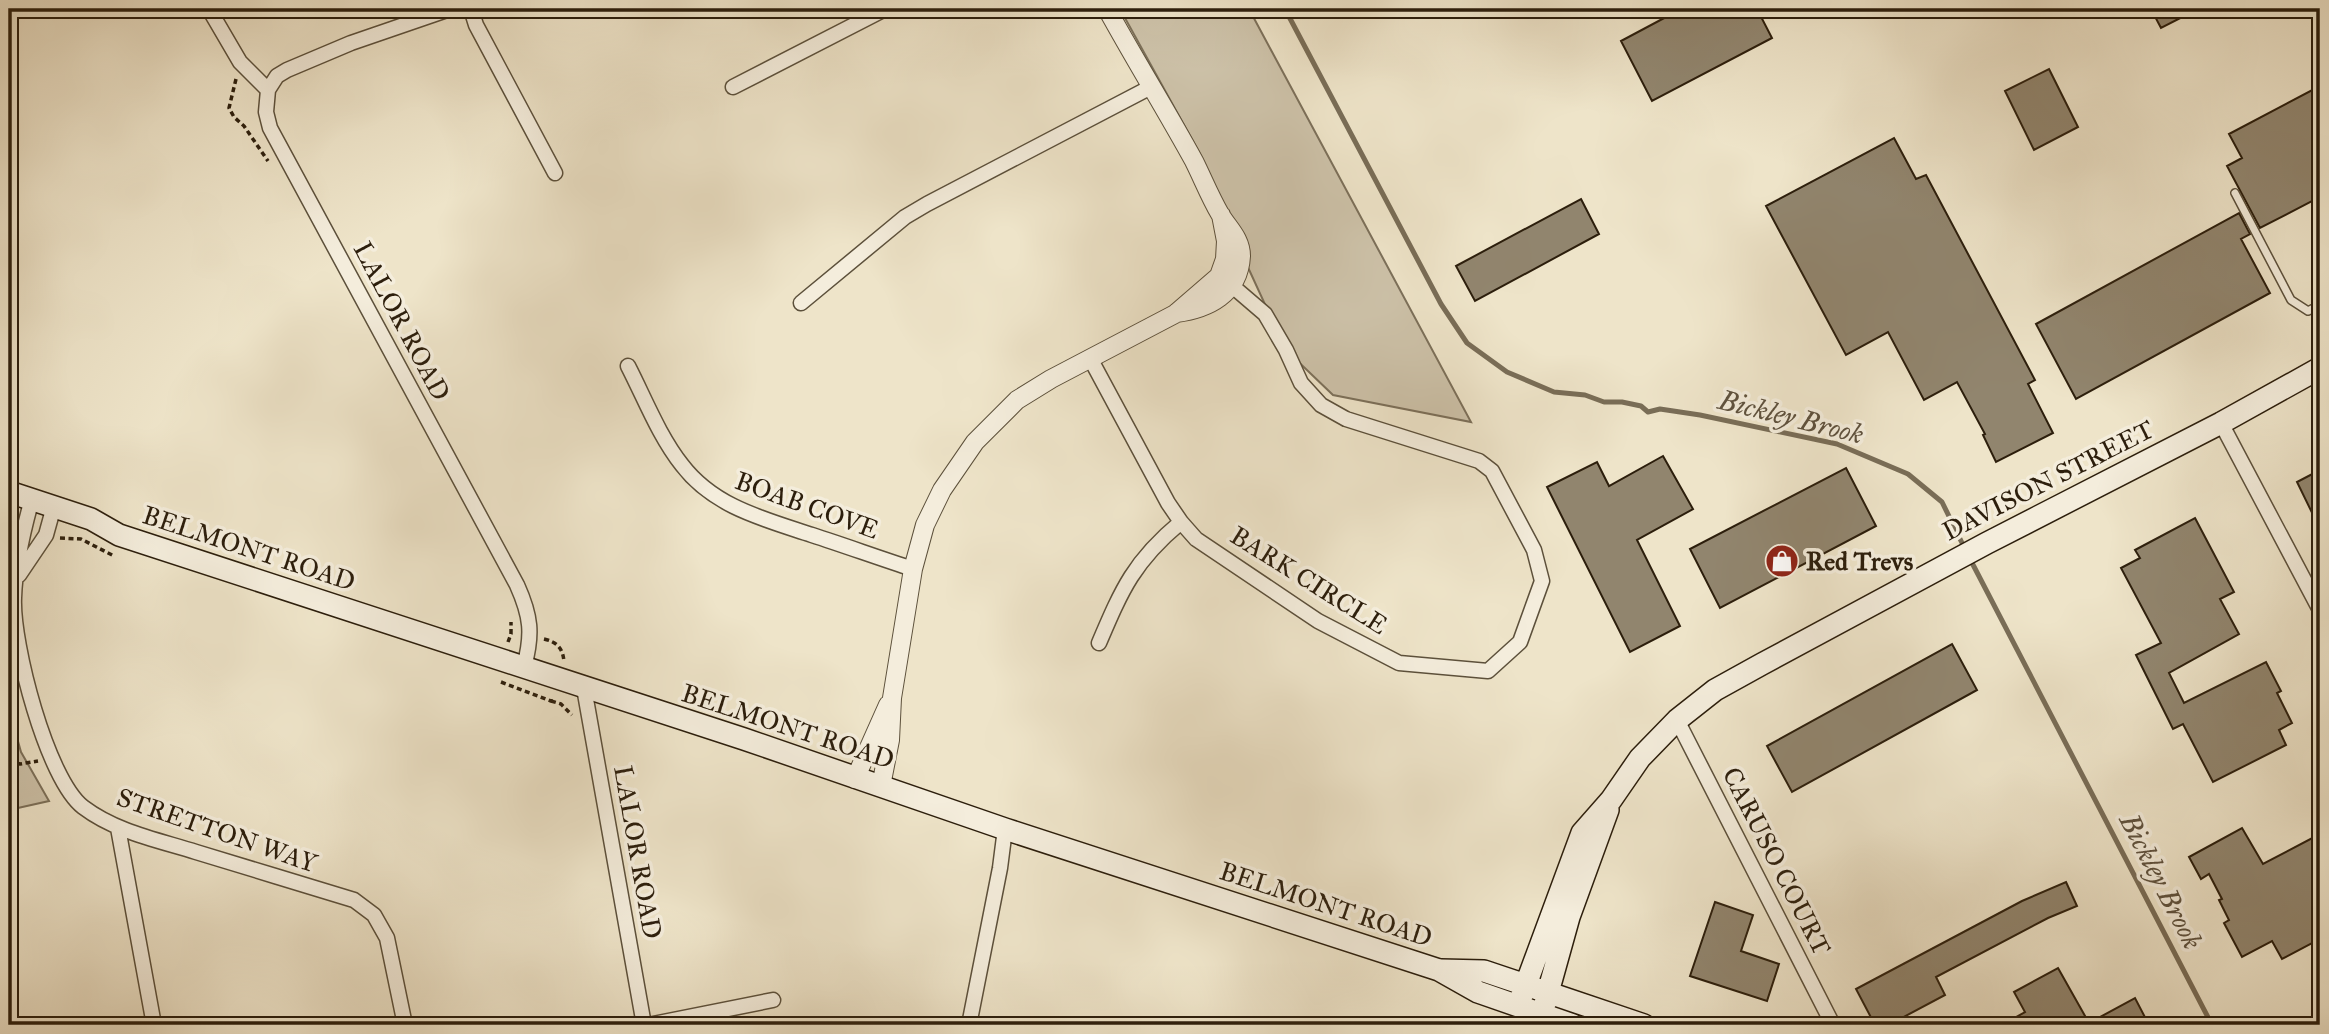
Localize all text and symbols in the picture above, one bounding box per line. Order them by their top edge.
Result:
street label: LALOR ROAD [347,236,457,406]
water label: Bickley Brook [1713,382,1868,452]
street label: DAVISON STREET [1937,413,2159,547]
street label: BOAB COVE [731,464,883,546]
street label: BELMONT ROAD [139,499,359,597]
street label: BARK CIRCLE [1225,519,1393,641]
shop icon: Red Trevs [1763,542,1801,580]
place label: Red Trevs [1806,545,1914,577]
street label: BELMONT ROAD [678,677,898,775]
street label: CARUSO COURT [1716,762,1838,961]
street label: LALOR ROAD [607,763,669,941]
street label: STRETTON WAY [113,781,323,880]
water label: Bickley Brook [2111,805,2210,955]
street label: BELMONT ROAD [1216,855,1436,953]

